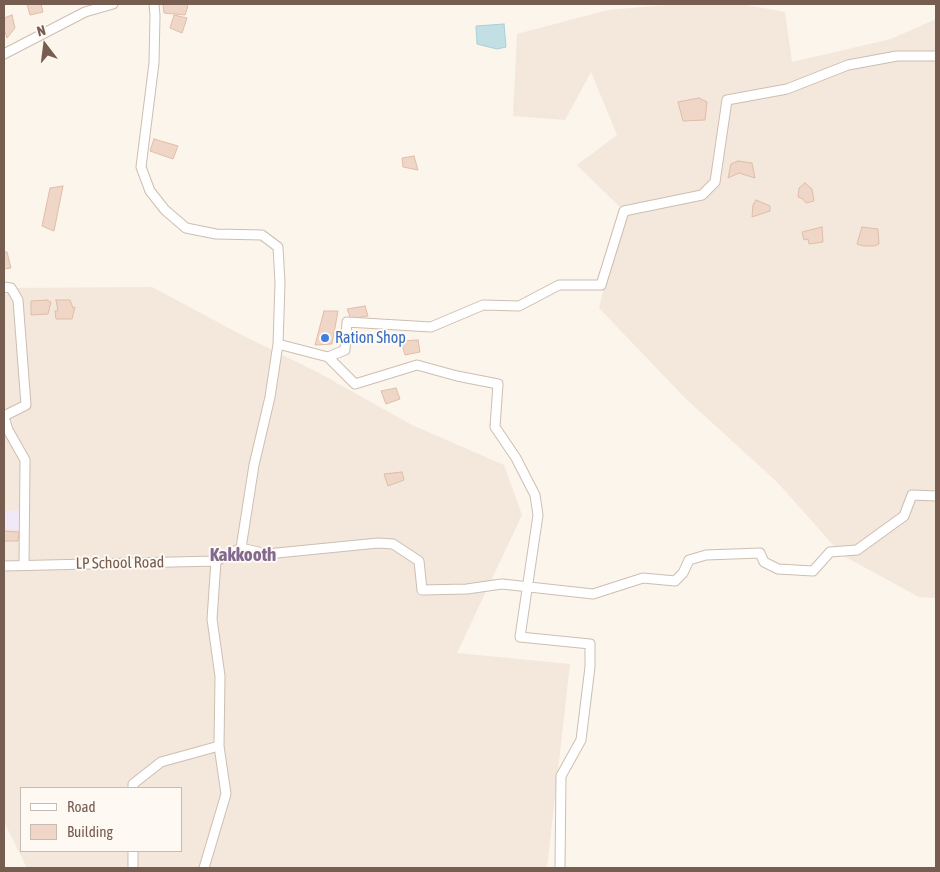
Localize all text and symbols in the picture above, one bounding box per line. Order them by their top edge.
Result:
north arrow [20,20,70,70]
text: N [35,22,47,39]
place label: Ration Shop [335,328,406,348]
marker: Ration Shop [319,332,331,344]
district label: Kakkooth [210,544,276,566]
street label: LP School Road [76,553,164,573]
legend [20,787,182,852]
text: Road [67,798,96,815]
text: Building [67,823,113,840]

